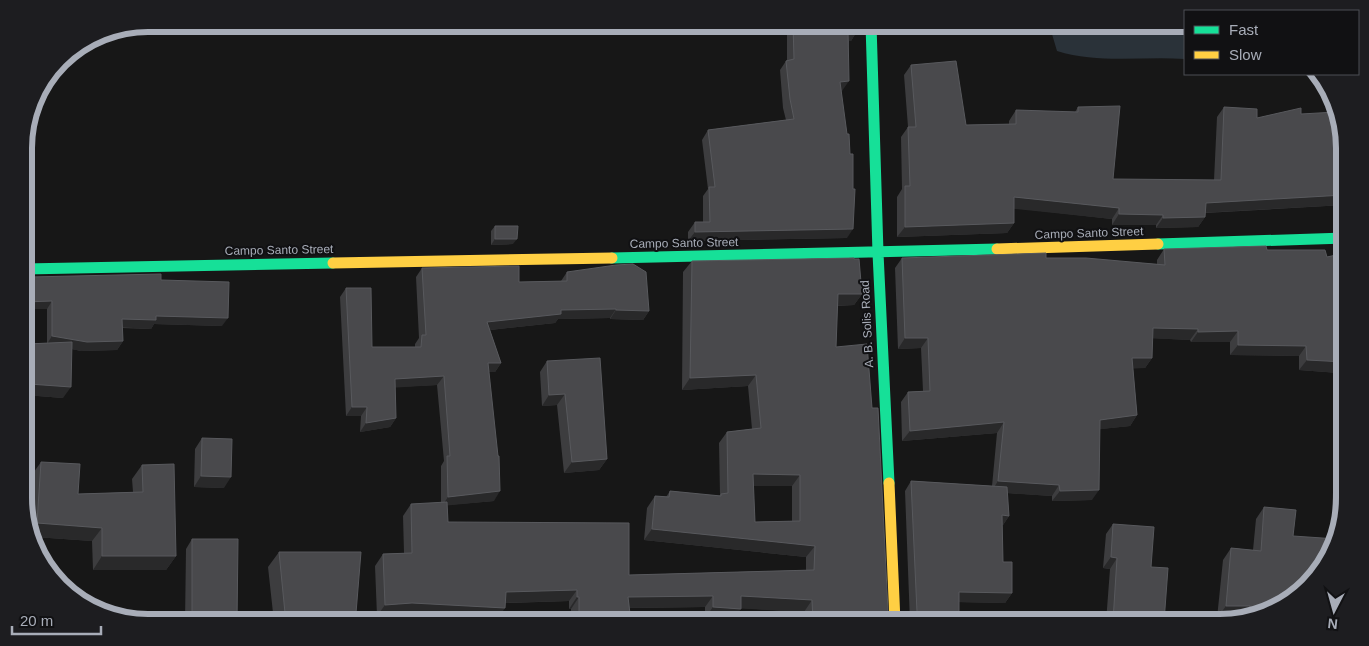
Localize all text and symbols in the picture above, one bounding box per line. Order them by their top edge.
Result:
legend [1184,10,1359,75]
text: Fast [1229,21,1259,38]
text: Slow [1229,46,1262,63]
street label: Campo Santo Street [1034,224,1144,242]
street label: Campo Santo Street [630,235,739,251]
street label: Campo Santo Street [225,242,334,258]
street label: A. B. Solis Road [858,280,876,368]
north arrow [1309,586,1359,636]
scale bar [12,604,101,636]
text: 20 m [20,612,53,629]
text: N [1327,615,1339,632]

